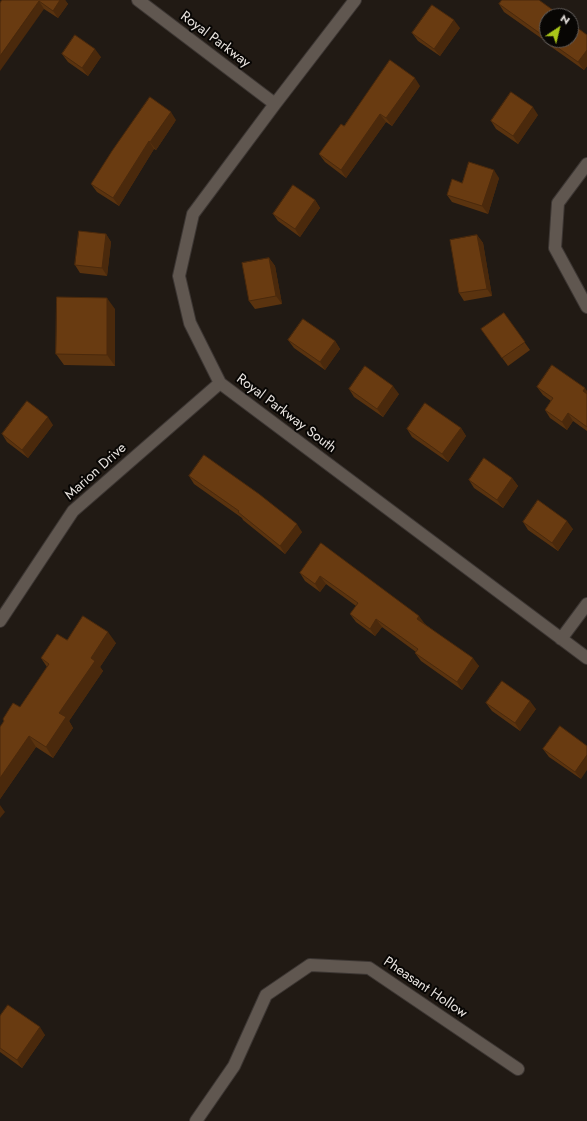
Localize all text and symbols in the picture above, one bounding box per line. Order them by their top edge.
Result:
street label: Royal Parkway [177,8,253,72]
north arrow [539,8,579,48]
text: N [557,10,573,28]
street label: Royal Parkway South [233,371,339,457]
street label: Marion Drive [62,440,130,504]
street label: Pheasant Hollow [380,954,470,1022]

